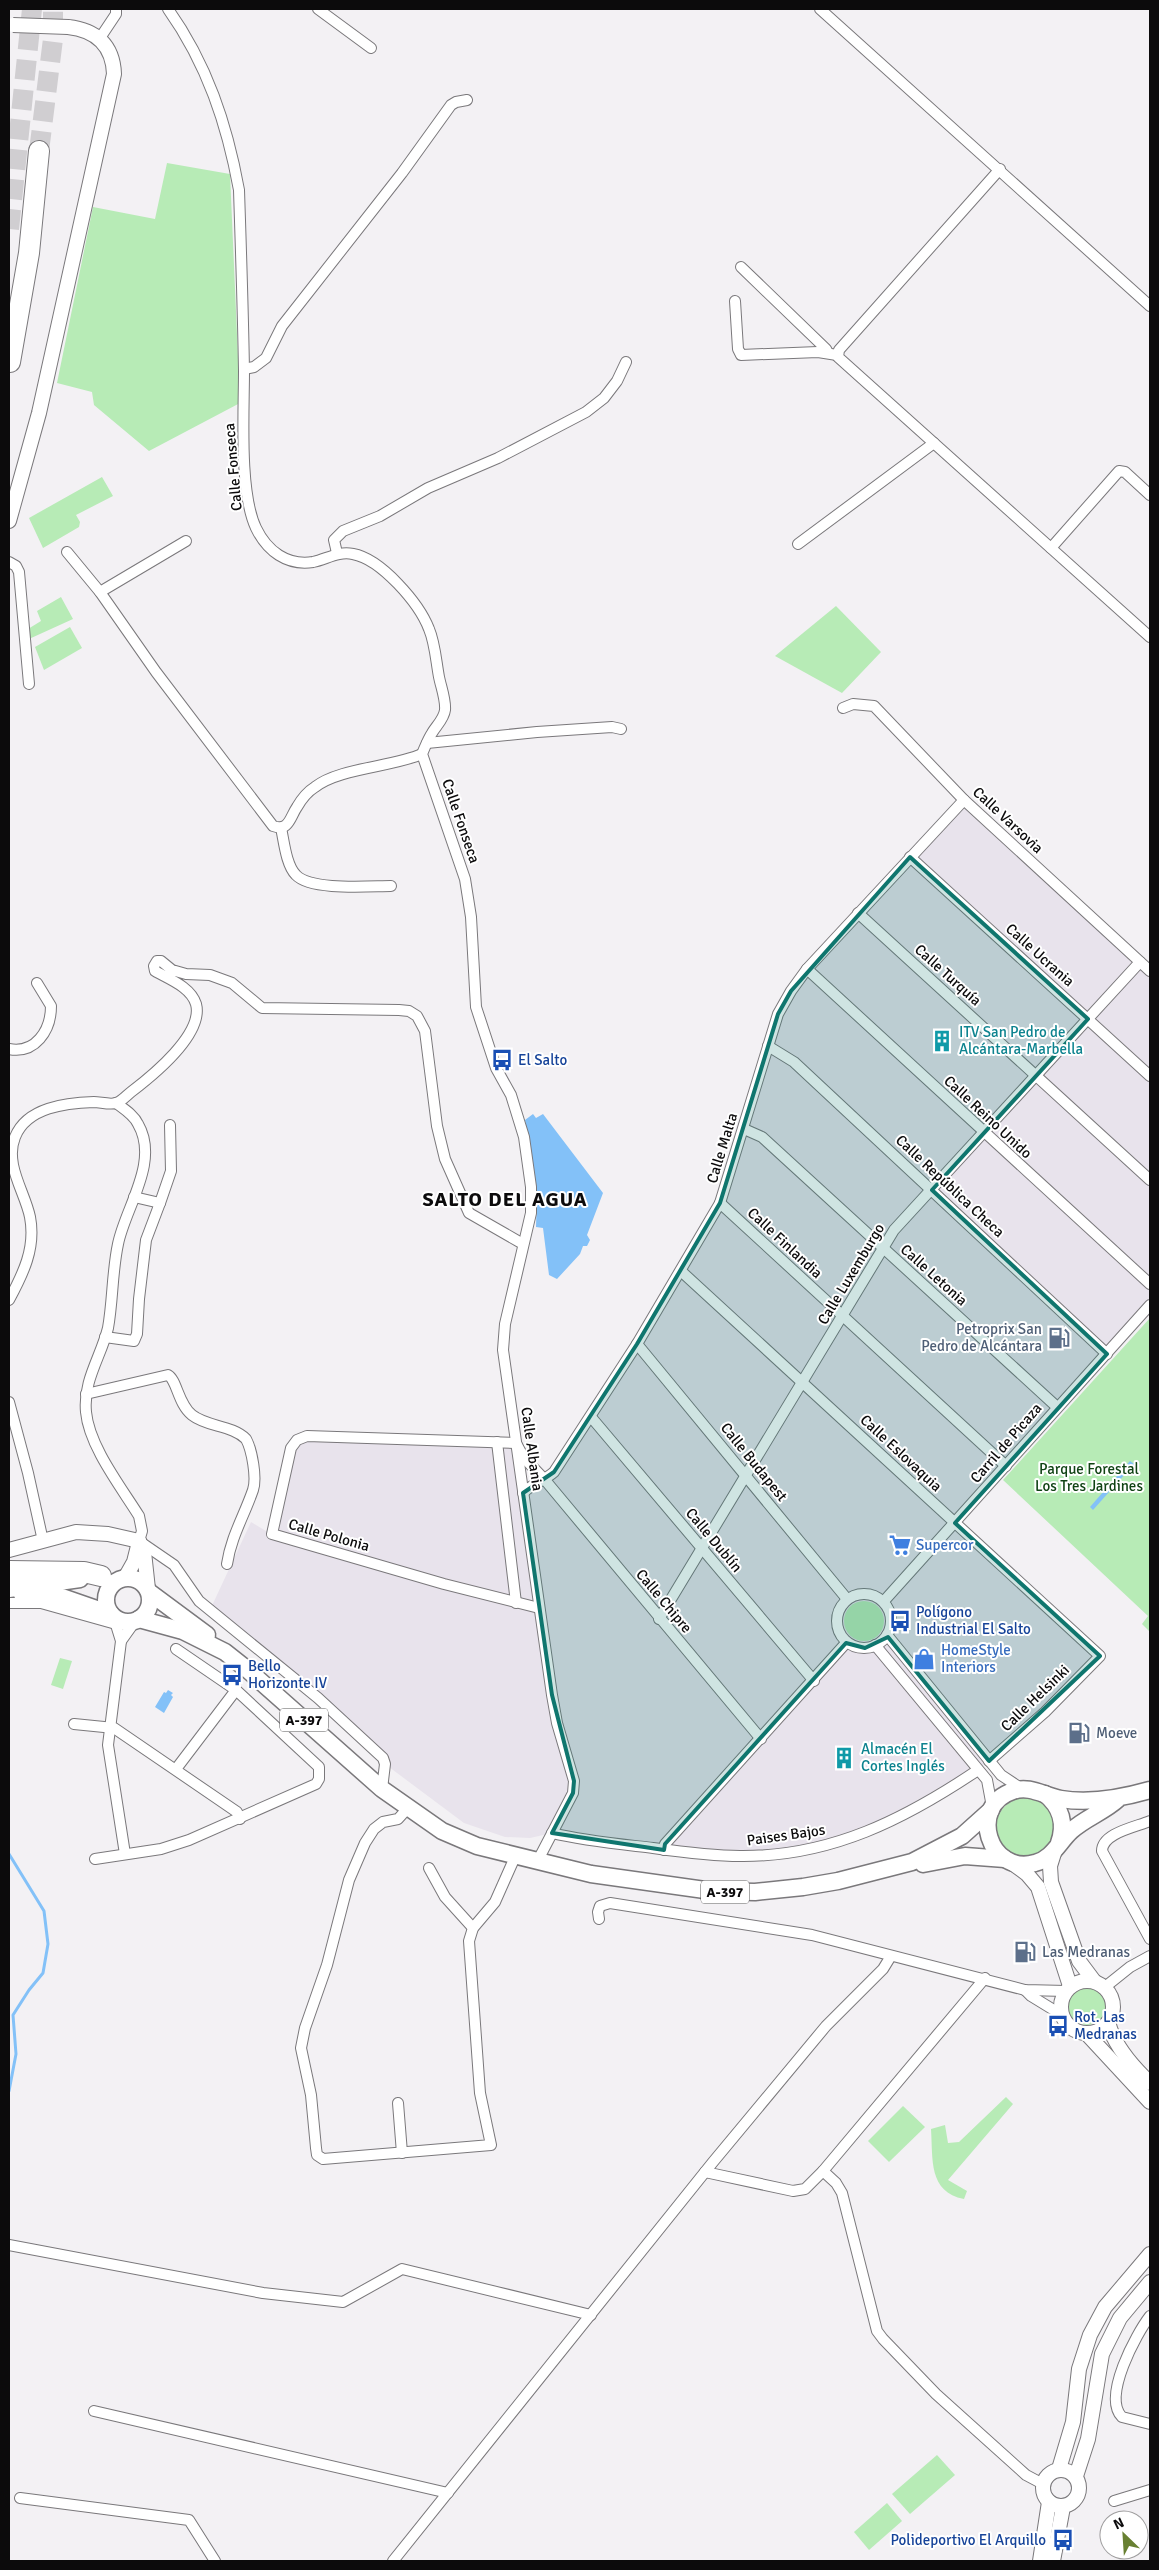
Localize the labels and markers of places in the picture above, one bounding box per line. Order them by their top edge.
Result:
place label: ITV San Pedro de Alcántara-Marbella [959,1023,1083,1058]
building icon: ITV San Pedro de Alcántara-Marbella [929,1028,955,1054]
bus stop icon: El Salto [489,1047,515,1073]
place label: El Salto [518,1051,567,1069]
place label: Petroprix San Pedro de Alcántara [921,1320,1042,1355]
fuel station icon: Petroprix San Pedro de Alcántara [1046,1325,1072,1351]
supermarket icon: Supercor [887,1532,913,1558]
place label: Supercor [916,1536,974,1554]
place label: Polígono Industrial El Salto [916,1603,1031,1638]
bus stop icon: Polígono Industrial El Salto [887,1608,913,1634]
place label: HomeStyle Interiors [941,1641,1011,1676]
shop icon: HomeStyle Interiors [911,1646,937,1672]
place label: Bello Horizonte IV [248,1657,328,1692]
bus stop icon: Bello Horizonte IV [219,1662,245,1688]
fuel station icon: Moeve [1066,1720,1092,1746]
place label: Moeve [1096,1724,1137,1742]
place label: Almacén El Cortes Inglés [861,1740,945,1775]
building icon: Almacén El Cortes Inglés [831,1745,857,1771]
fuel station icon: Las Medranas [1012,1939,1038,1965]
place label: Las Medranas [1042,1943,1131,1961]
place label: Rot. Las Medranas [1074,2008,1137,2043]
bus stop icon: Rot. Las Medranas [1045,2013,1071,2039]
bus stop icon: Polideportivo El Arquillo [1050,2527,1076,2553]
place label: Polideportivo El Arquillo [890,2531,1046,2549]

